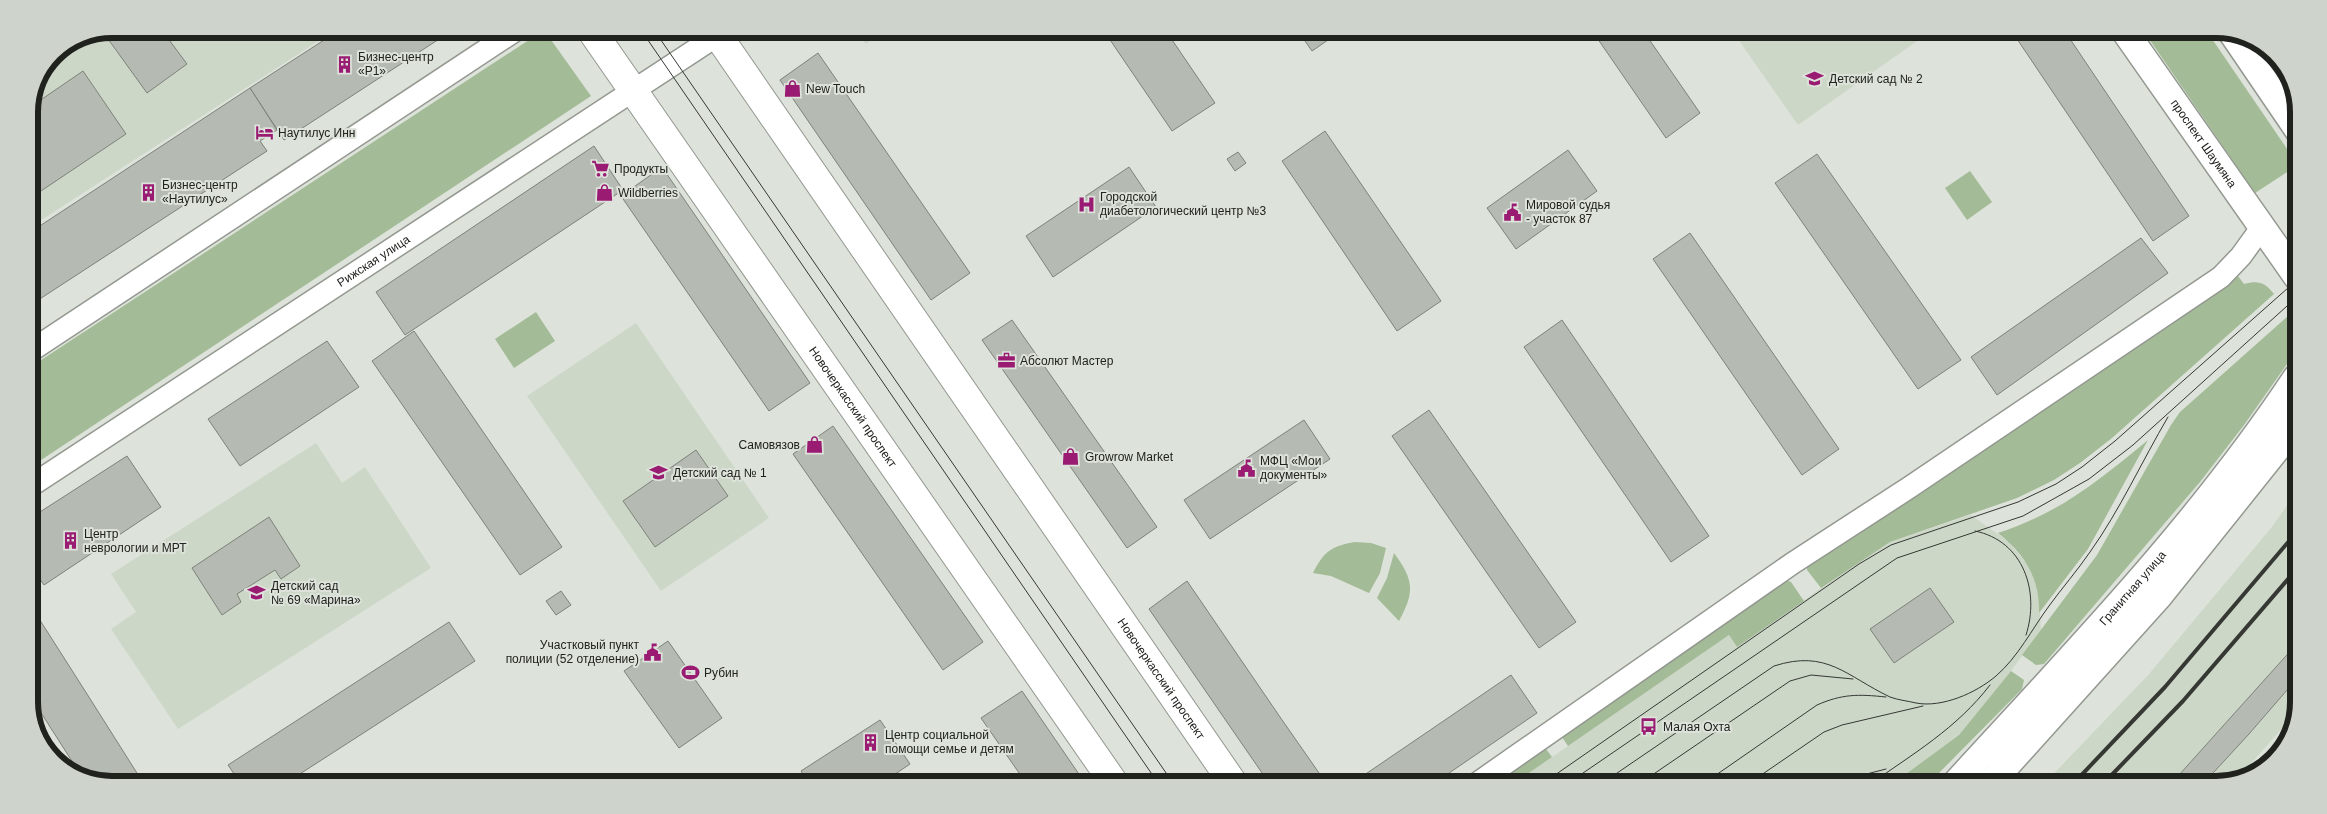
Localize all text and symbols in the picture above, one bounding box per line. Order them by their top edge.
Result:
place label: Бизнес-центр «Р1» [358,50,434,78]
building icon: Бизнес-центр «Р1» [334,54,354,74]
school or university icon: Детский сад № 2 [1805,69,1825,89]
place label: Детский сад № 2 [1829,72,1923,86]
shop icon: New Touch [782,79,802,99]
place label: New Touch [806,82,865,96]
street label: проспект Шаумяна [2168,97,2239,191]
hotel icon: Наутилус Инн [254,123,274,143]
place label: Наутилус Инн [278,126,355,140]
supermarket icon: Продукты [590,159,610,179]
place label: Продукты [614,162,668,176]
place label: Бизнес-центр «Наутилус» [162,178,238,206]
building icon: Бизнес-центр «Наутилус» [138,182,158,202]
shop icon: Wildberries [594,183,614,203]
place label: Wildberries [618,186,678,200]
place label: Городской диабетологический центр №3 [1100,190,1266,218]
hospital icon: Городской диабетологический центр №3 [1076,194,1096,214]
place label: Мировой судья - участок 87 [1526,198,1610,226]
public building icon: Мировой судья - участок 87 [1502,202,1522,222]
street label: Рижская улица [335,232,413,290]
street label: Новочеркасский проспект [806,344,900,470]
office icon: Абсолют Мастер [996,351,1016,371]
place label: Абсолют Мастер [1020,354,1114,368]
shop icon: Самовязов [804,435,824,455]
place label: Самовязов [738,438,800,452]
shop icon: Growrow Market [1061,447,1081,467]
place label: Growrow Market [1085,450,1174,464]
place label: МФЦ «Мои документы» [1260,454,1328,482]
public building icon: МФЦ «Мои документы» [1236,458,1256,478]
school or university icon: Детский сад № 1 [649,463,669,483]
place label: Детский сад № 1 [673,466,767,480]
place label: Центр неврологии и МРТ [84,527,187,555]
building icon: Центр неврологии и МРТ [60,531,80,551]
street label: Гранитная улица [2097,548,2169,628]
place label: Детский сад № 69 «Марина» [271,579,361,607]
school or university icon: Детский сад № 69 «Марина» [247,583,267,603]
street label: Новочеркасский проспект [1115,616,1208,742]
place label: Участковый пункт полиции (52 отделение) [506,638,639,666]
public building icon: Участковый пункт полиции (52 отделение) [643,642,663,662]
sports icon: Рубин [680,663,700,683]
place label: Рубин [704,666,738,680]
bus stop icon: Малая Охта [1639,717,1659,737]
place label: Малая Охта [1663,720,1731,734]
place label: Центр социальной помощи семье и детям [885,728,1014,756]
building icon: Центр социальной помощи семье и детям [861,732,881,752]

